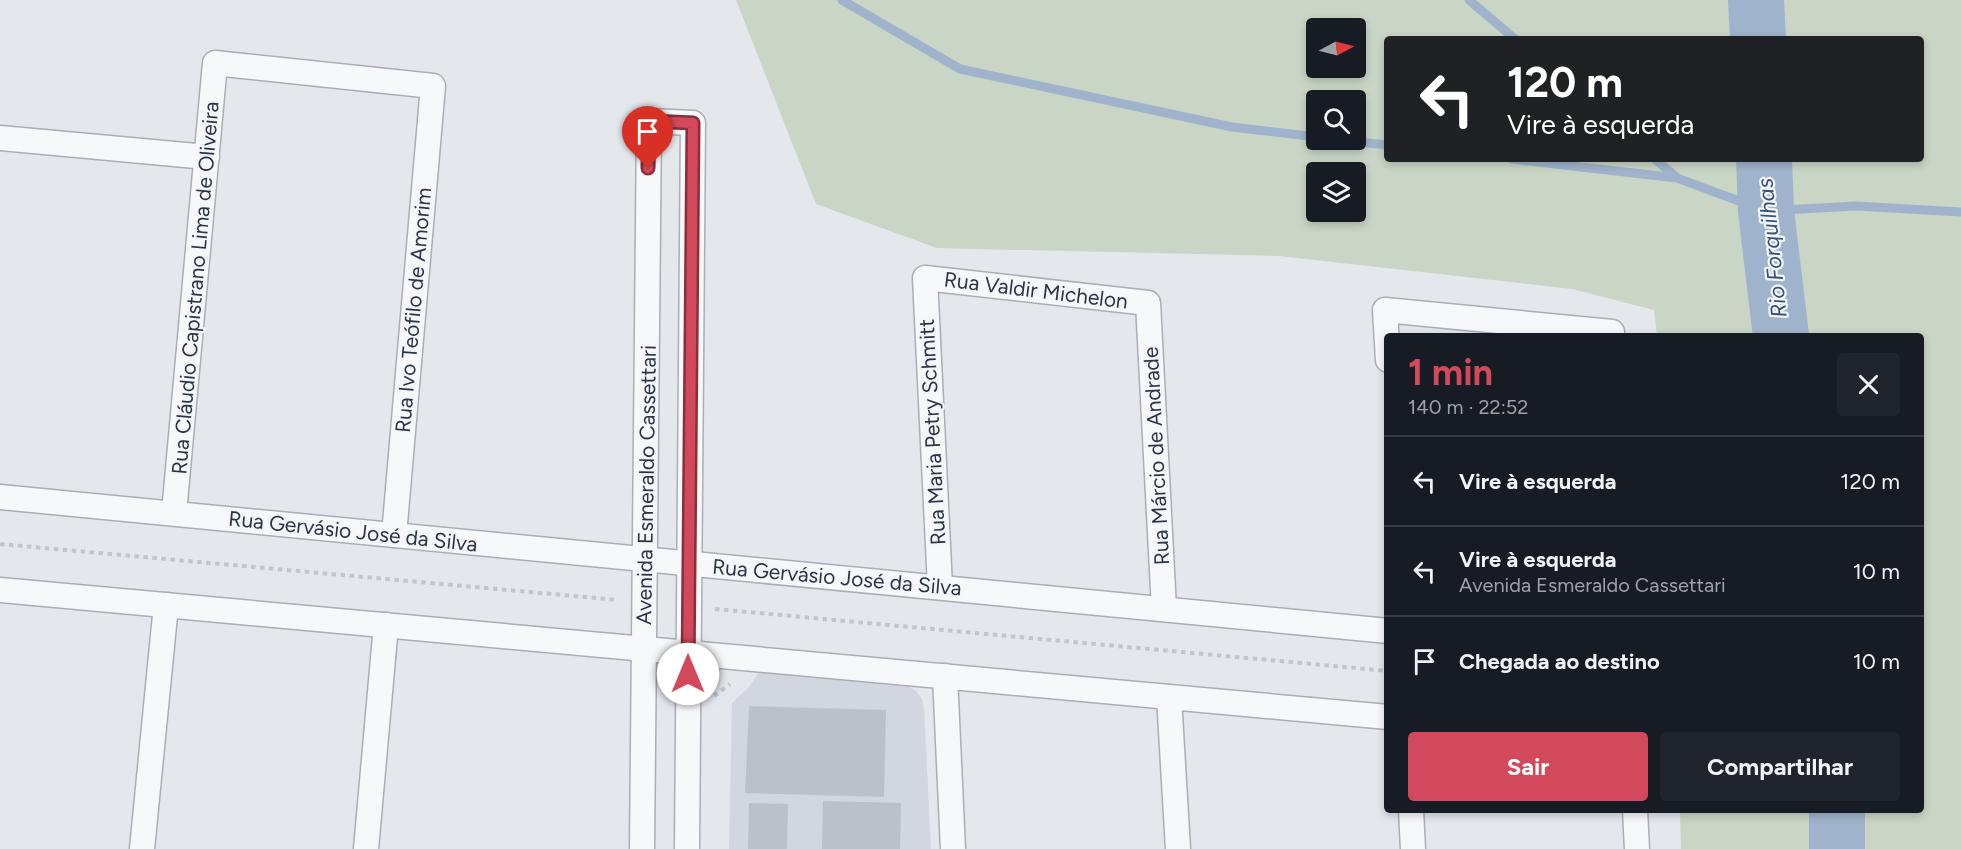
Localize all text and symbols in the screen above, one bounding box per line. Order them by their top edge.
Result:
north arrow [1306,18,1366,78]
map controls [1306,18,1366,222]
text: 120 m [1507,57,1623,108]
icon: left [1408,60,1486,138]
button: search [1306,90,1366,150]
street label: Rua Cláudio Capistrano Lima de Oliveira [166,100,224,476]
pin [622,106,673,168]
text: Vire à esquerda [1507,108,1694,141]
icon: arrive [631,115,664,148]
button: layers [1306,162,1366,222]
water label: Rio Forquilhas [1751,177,1793,319]
street label: Rua Ivo Teófilo de Amorim [390,186,436,434]
street label: Rua Valdir Michelon [943,266,1129,314]
street label: Rua Maria Petry Schmitt [914,318,950,546]
street label: Avenida Esmeraldo Cassettari [631,345,661,625]
street label: Rua Márcio de Andrade [1138,346,1174,566]
text: 1 min [1408,351,1493,394]
button: close [1837,353,1900,416]
text: 140 m · 22:52 [1408,395,1529,419]
icon: left [1408,465,1441,498]
text: Vire à esquerda [1459,468,1617,495]
text: 120 m [1840,468,1900,495]
street label: Rua Gervásio José da Silva [227,505,479,557]
text: Vire à esquerda [1459,546,1617,573]
street label: Rua Gervásio José da Silva [711,554,963,600]
icon: left [1408,555,1441,588]
text: 10 m [1853,558,1900,585]
text: Avenida Esmeraldo Cassettari [1459,573,1726,597]
position arrow [656,642,720,706]
icon: arrive [1408,645,1441,678]
text: Chegada ao destino [1459,648,1660,675]
text: 10 m [1853,648,1900,675]
button: Sair [1408,732,1648,801]
button: Compartilhar [1660,732,1900,801]

